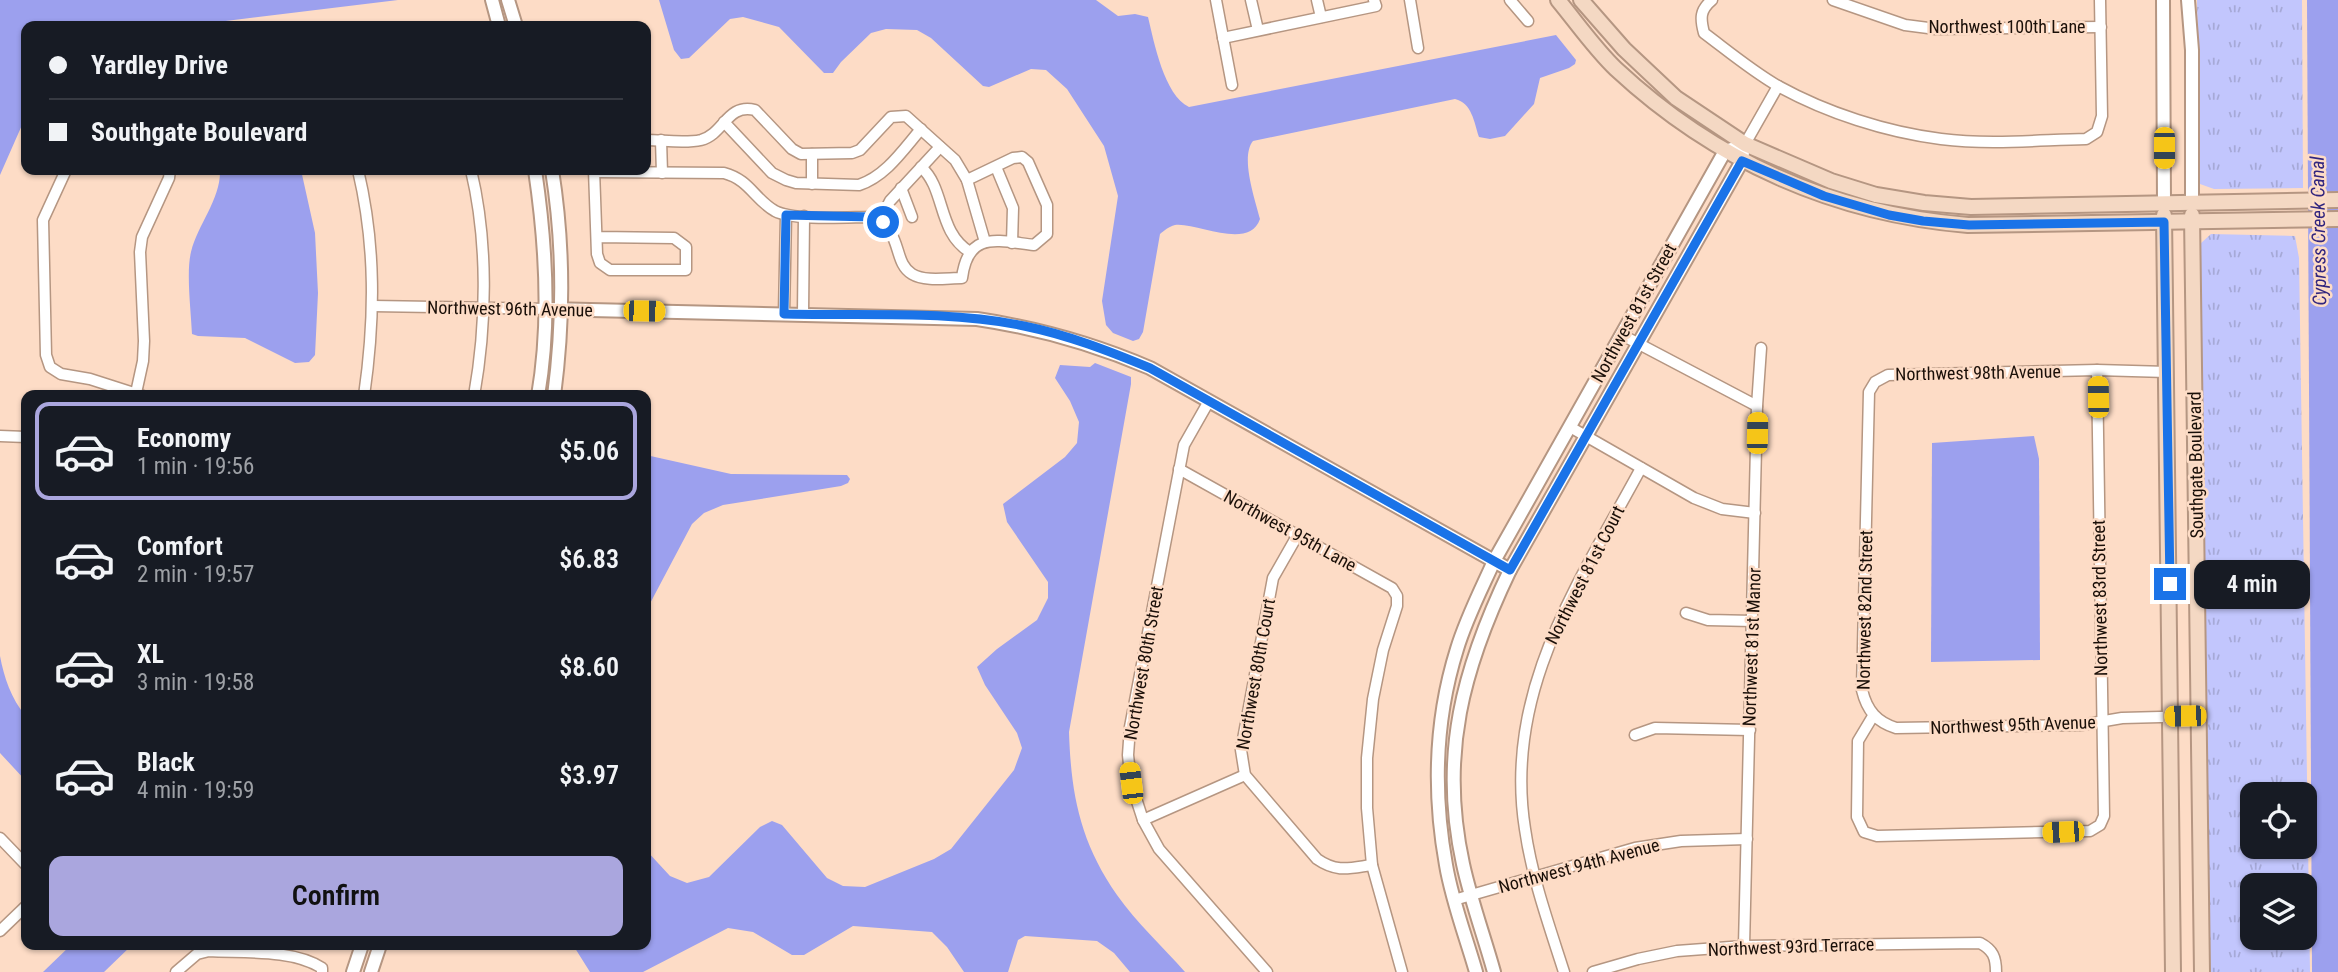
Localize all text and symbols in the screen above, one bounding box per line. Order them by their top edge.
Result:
street label: Northwest 100th Lane [1928,16,2086,37]
text: Yardley Drive [91,50,228,80]
text: Southgate Boulevard [91,117,307,147]
car [2154,127,2175,169]
water label: Cypress Creek Canal [2306,155,2331,306]
route start [867,206,899,238]
street label: Northwest 81st Street [1587,240,1680,386]
street label: Northwest 96th Avenue [427,297,593,320]
car [623,300,666,322]
street label: Northwest 98th Avenue [1895,361,2061,384]
car [2088,376,2109,418]
street label: Southgate Boulevard [2184,391,2207,539]
car [1747,412,1768,454]
icon: car [53,420,116,483]
text: Economy [137,423,231,453]
text: $5.06 [559,436,619,466]
text: 1 min · 19:56 [137,453,254,480]
street label: Northwest 95th Lane [1220,485,1360,576]
street label: Northwest 81st Court [1541,502,1629,648]
street label: Northwest 83rd Street [2088,520,2111,676]
icon: car [53,528,116,591]
street label: Northwest 82nd Street [1853,530,1876,690]
text: Comfort [137,531,223,561]
text: $6.83 [559,544,619,574]
callout: 4 min [2194,560,2310,608]
text: 2 min · 19:57 [137,561,254,588]
street label: Northwest 81st Manor [1738,567,1765,727]
route end [2154,568,2186,600]
text: 4 min [2227,571,2277,598]
street label: Northwest 80th Street [1120,584,1167,742]
street label: Northwest 80th Court [1232,597,1279,751]
icon: car [53,636,116,699]
text: XL [137,639,164,669]
text: $8.60 [559,652,619,682]
text: 3 min · 19:58 [137,669,254,696]
car [2164,705,2207,727]
street label: Northwest 95th Avenue [1930,711,2096,738]
icon: car [53,744,116,807]
text: Black [137,747,195,777]
text: $3.97 [559,760,619,790]
car [1119,761,1144,805]
text: 4 min · 19:59 [137,777,254,804]
map controls [2240,782,2317,950]
button: locate [2240,782,2317,859]
car [2042,821,2085,843]
street label: Northwest 94th Avenue [1496,834,1662,897]
button: Confirm [49,856,623,936]
button: layers [2240,873,2317,950]
street label: Northwest 93rd Terrace [1707,933,1875,960]

